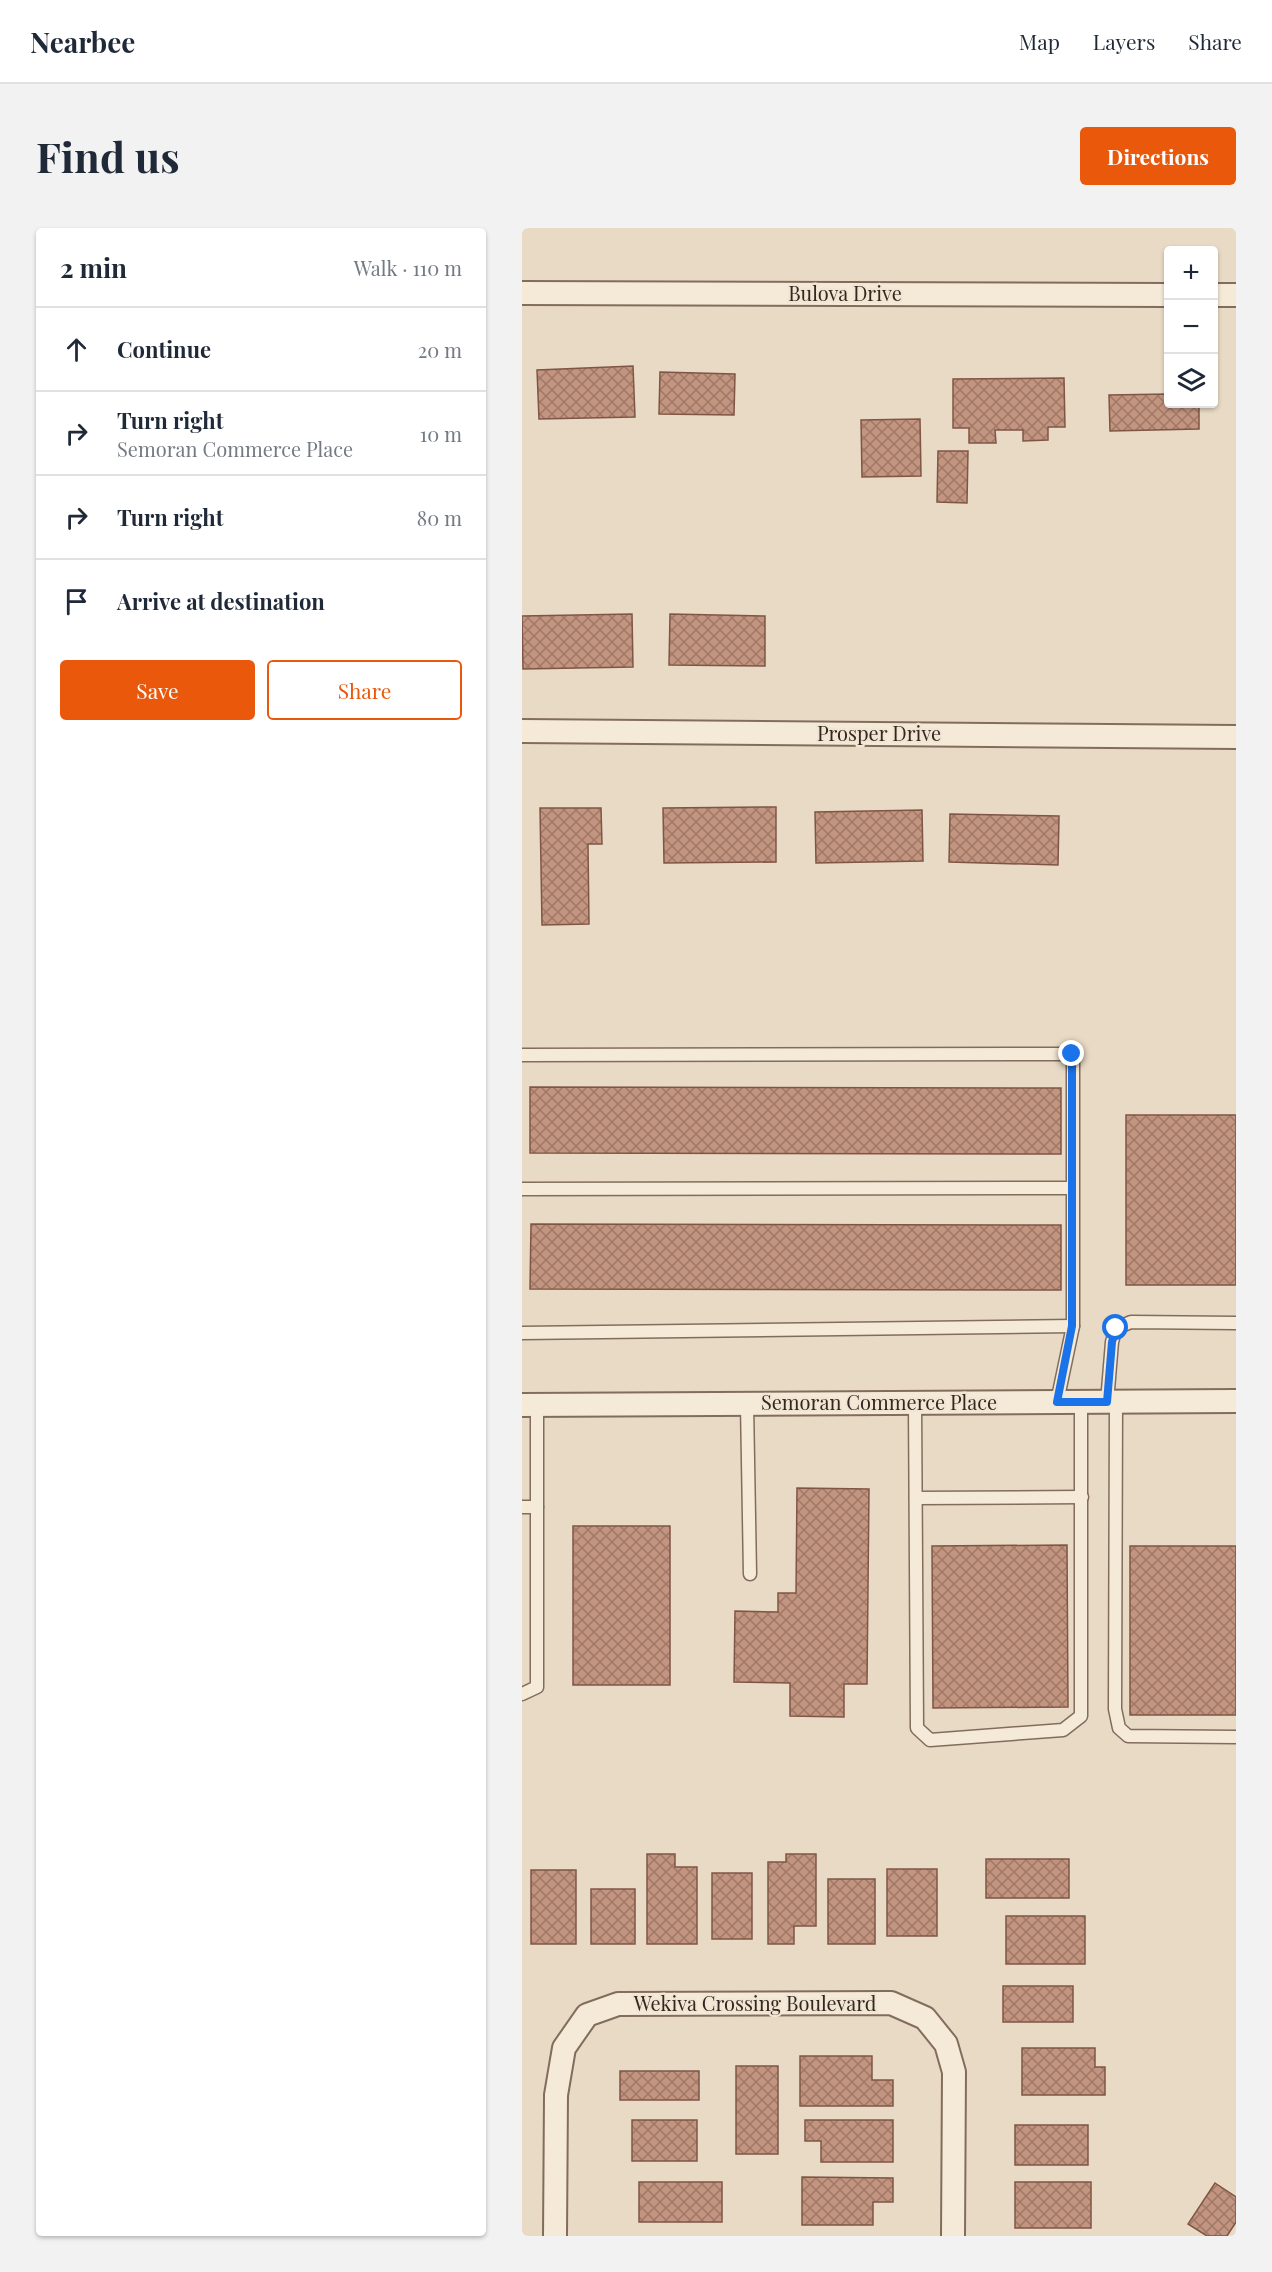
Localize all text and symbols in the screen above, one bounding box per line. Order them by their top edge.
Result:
text: Nearbee [30,23,135,60]
text: Map [1019,27,1060,55]
text: Layers [1093,27,1155,55]
text: Share [1188,27,1242,55]
button: Directions [1080,127,1236,185]
text: Find us [36,128,180,184]
map controls [1164,246,1218,408]
button: + [1164,246,1218,300]
text: 2 min [60,250,127,285]
text: Walk · 110 m [354,254,462,281]
street label: Bulova Drive [788,279,902,306]
button: − [1164,300,1218,354]
icon: ahead [60,333,93,366]
text: Continue [117,334,211,364]
text: 20 m [418,336,462,363]
button: layers [1164,354,1218,408]
text: Turn right [117,405,223,435]
icon: right [60,417,93,450]
text: 10 m [420,420,462,447]
text: Semoran Commerce Place [117,435,353,462]
icon: right [60,501,93,534]
text: Turn right [117,502,223,532]
text: 80 m [417,504,462,531]
icon: arrive [60,585,93,618]
text: Arrive at destination [117,586,325,616]
button: Save [60,660,255,720]
button: Share [267,660,462,720]
street label: Prosper Drive [817,719,941,746]
route end [1058,1040,1084,1066]
route start [1102,1314,1128,1340]
street label: Semoran Commerce Place [761,1388,997,1415]
street label: Wekiva Crossing Boulevard [633,1989,877,2016]

